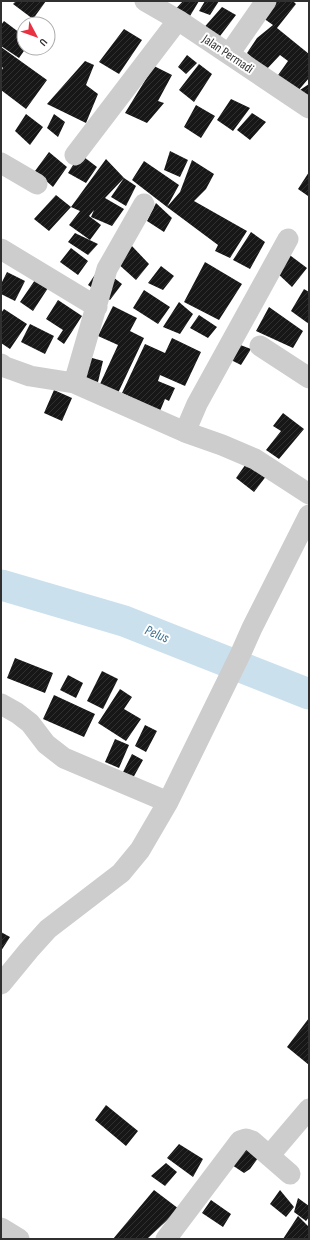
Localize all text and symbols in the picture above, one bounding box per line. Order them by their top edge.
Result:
north arrow [16,16,56,56]
street label: Jalan Permadi [199,30,257,77]
text: U [36,36,50,49]
water label: Pelus [142,622,172,646]

